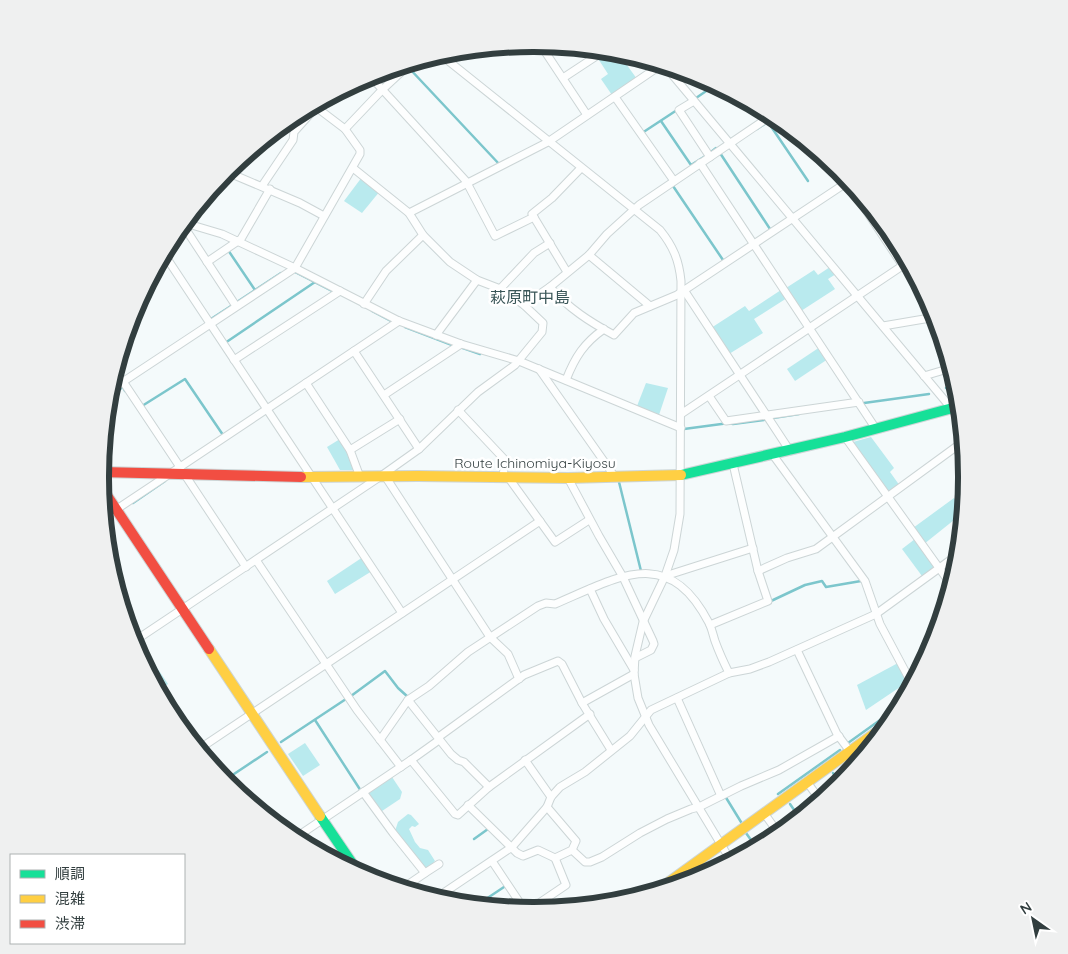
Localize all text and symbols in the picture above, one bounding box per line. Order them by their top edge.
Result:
district label: 萩原町中島 [490,287,570,307]
street label: Route Ichinomiya-Kiyosu [454,454,616,472]
legend [10,854,185,944]
text: 順調 [55,864,85,883]
text: 混雑 [55,889,85,908]
north arrow [1008,894,1058,944]
text: N [1017,898,1035,918]
text: 渋滞 [55,914,85,933]

